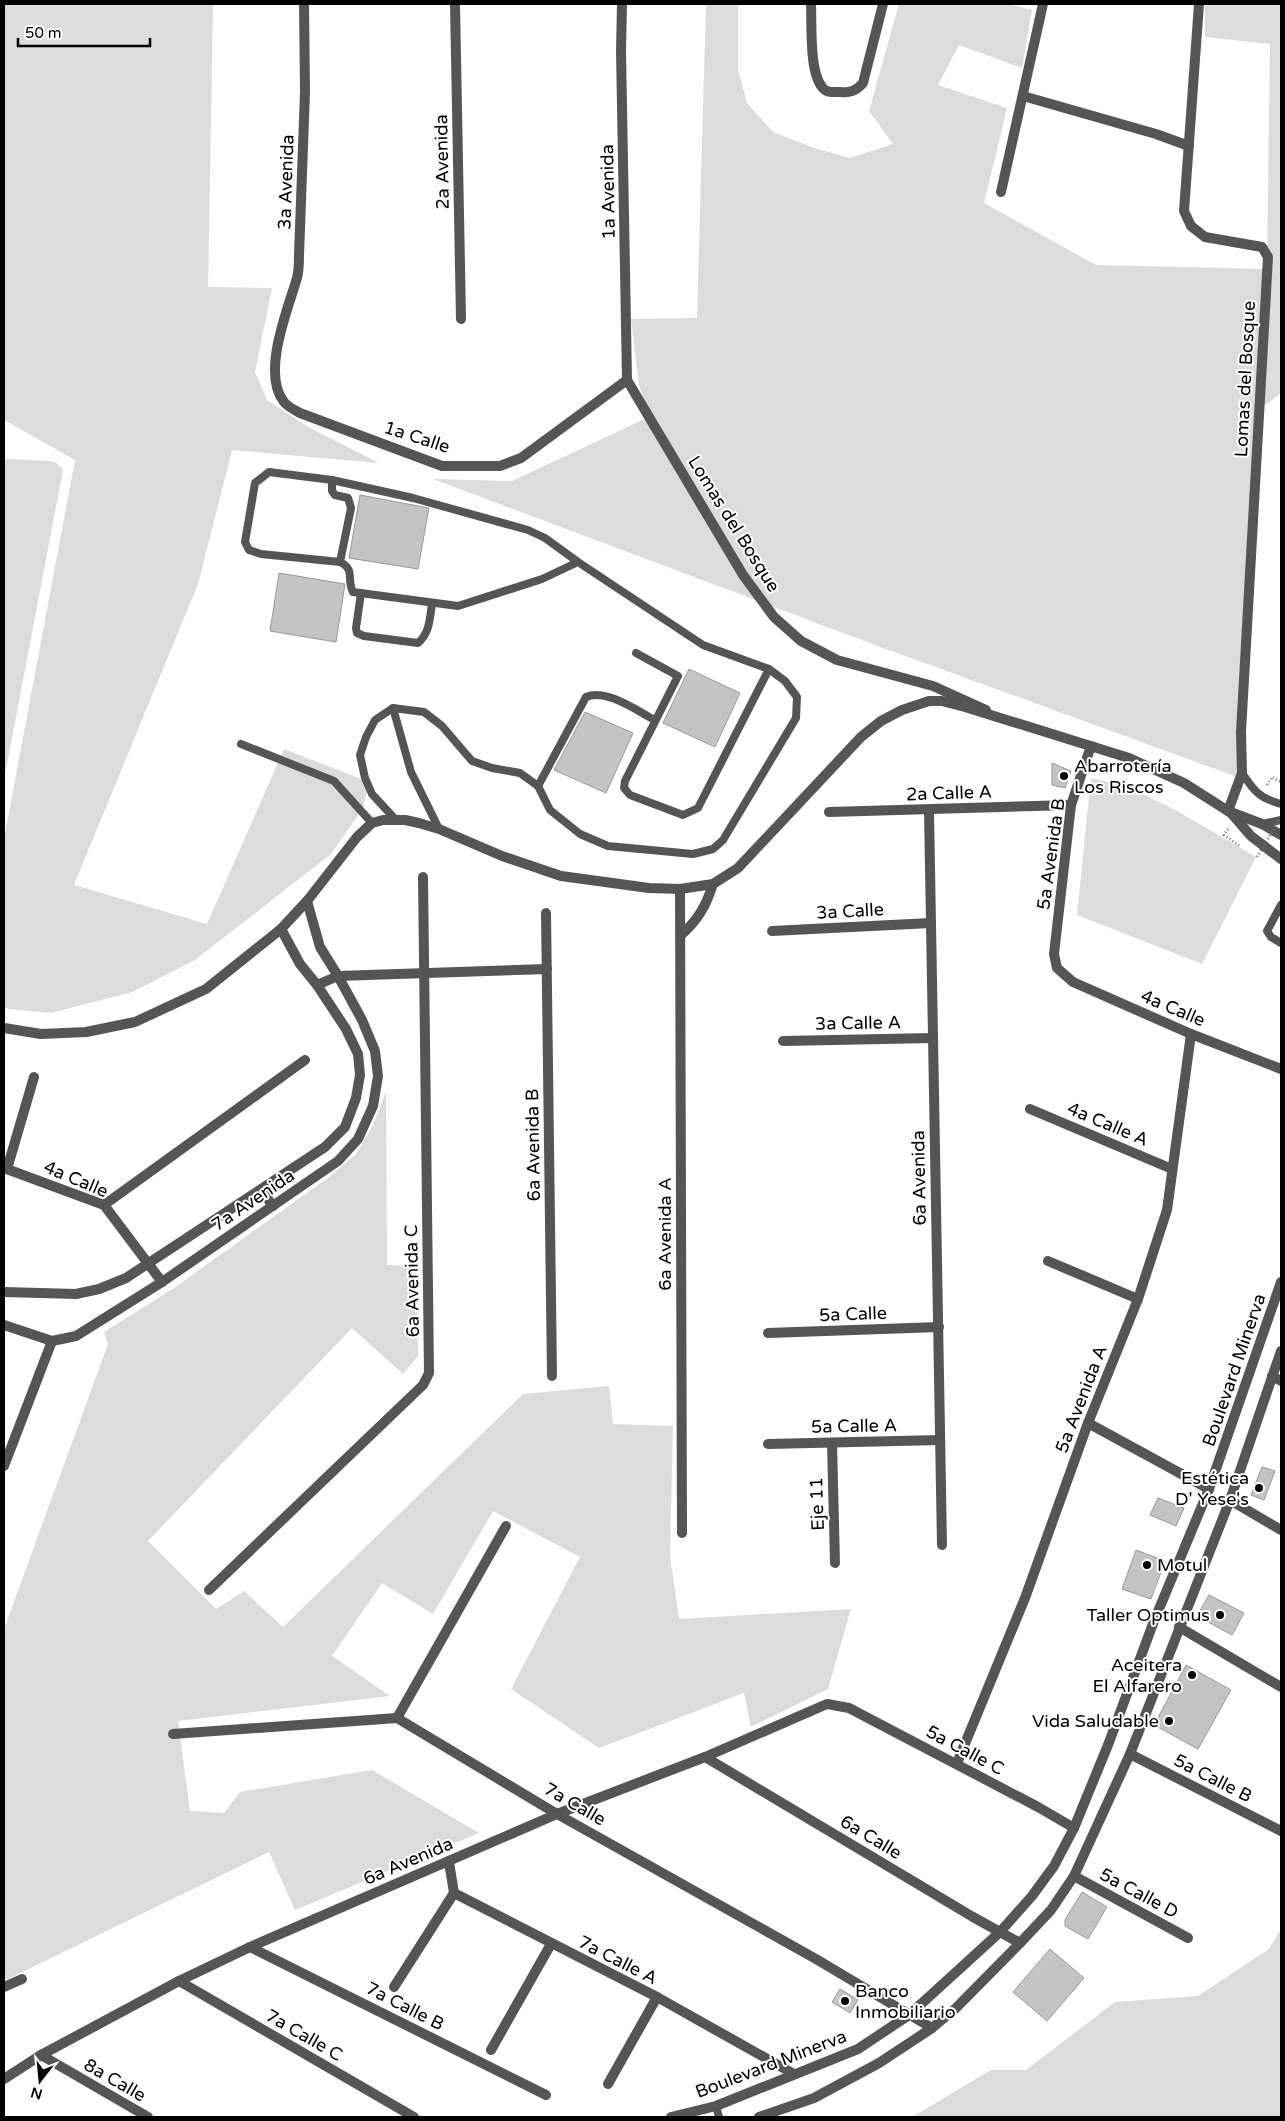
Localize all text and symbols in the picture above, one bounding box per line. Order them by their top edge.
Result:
scale bar [18,15,150,47]
text: 50 m [25,24,62,42]
street label: 2a Avenida [430,114,454,210]
street label: 3a Avenida [273,134,299,230]
street label: 1a Avenida [596,144,620,240]
street label: Lomas del Bosque [1230,300,1260,458]
street label: 1a Calle [381,416,453,458]
street label: Lomas del Bosque [683,452,785,596]
place label: Abarrotería Los Riscos [1074,755,1172,798]
marker: Abarrotería Los Riscos [1058,770,1070,782]
street label: 2a Calle A [906,781,992,805]
street label: 5a Avenida B [1032,797,1070,911]
street label: 3a Calle [816,898,884,924]
street label: 4a Calle [1137,985,1209,1031]
street label: 3a Calle A [815,1011,901,1035]
street label: 6a Avenida B [521,1089,545,1201]
street label: 4a Calle A [1064,1097,1152,1151]
street label: 6a Avenida [907,1130,931,1226]
street label: 4a Calle [40,1156,112,1202]
street label: 7a Avenida [207,1164,299,1236]
street label: 6a Avenida A [654,1177,676,1291]
street label: 6a Avenida C [400,1225,424,1337]
street label: Boulevard Minerva [1197,1291,1271,1449]
street label: 5a Calle [819,1302,887,1326]
street label: 5a Avenida A [1050,1342,1112,1456]
street label: 5a Calle A [811,1414,897,1438]
place label: Estética D' Yese's [1175,1467,1249,1510]
street label: Eje 11 [805,1477,829,1531]
marker: Estética D' Yese's [1253,1482,1265,1494]
place label: Motul [1157,1554,1207,1576]
marker: Motul [1141,1559,1153,1571]
place label: Taller Optimus [1086,1604,1210,1626]
marker: Taller Optimus [1214,1609,1226,1621]
place label: Aceitera El Alfarero [1092,1654,1182,1697]
marker: Aceitera El Alfarero [1186,1669,1198,1681]
place label: Vida Saludable [1032,1710,1159,1732]
marker: Vida Saludable [1163,1715,1175,1727]
street label: 5a Calle C [922,1720,1008,1780]
street label: 5a Calle B [1170,1749,1256,1807]
street label: 7a Calle [540,1778,610,1830]
street label: 6a Calle [836,1810,906,1864]
street label: 6a Avenida [360,1832,456,1890]
street label: 5a Calle D [1096,1863,1182,1923]
street label: 7a Calle A [575,1931,661,1989]
street label: 7a Calle B [362,1977,448,2035]
place label: Banco Inmobiliario [855,1980,956,2023]
marker: Banco Inmobiliario [839,1995,851,2007]
street label: 7a Calle C [262,2004,346,2066]
street label: Boulevard Minerva [692,2025,850,2103]
street label: 8a Calle [80,2054,150,2106]
north arrow [15,2056,65,2106]
text: N [29,2083,44,2103]

